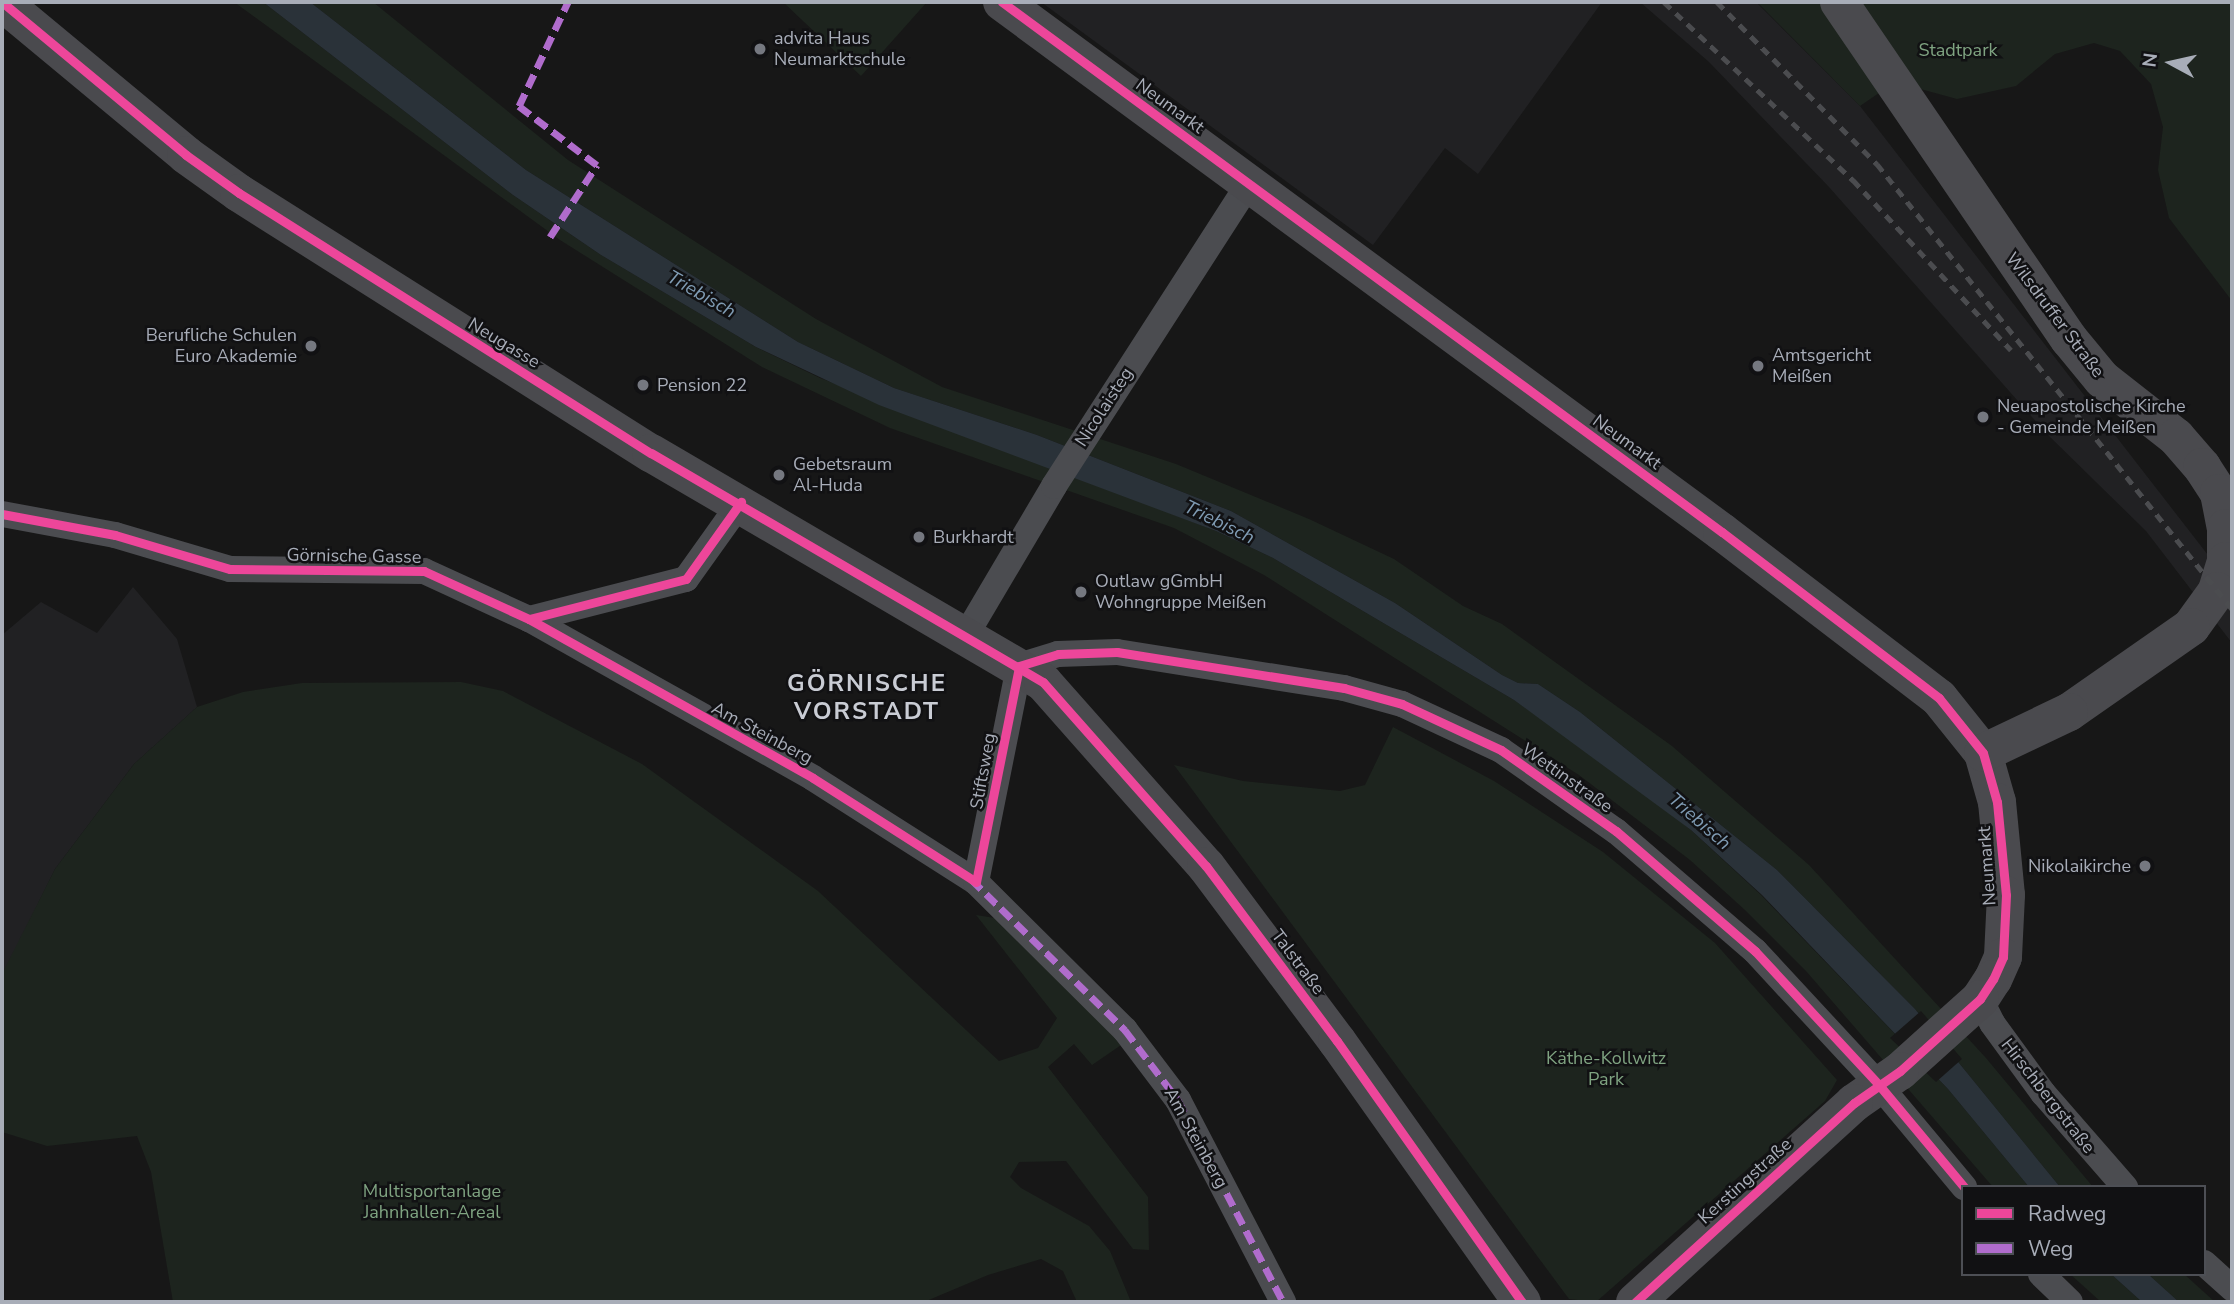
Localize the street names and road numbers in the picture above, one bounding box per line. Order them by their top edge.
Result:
street label: Neumarkt [1132,74,1208,138]
street label: Wilsdruffer Straße [2001,248,2109,382]
street label: Neugasse [464,313,544,373]
street label: Nicolaisteg [1071,364,1137,450]
street label: Neumarkt [1589,410,1665,474]
street label: Görnische Gasse [286,544,422,568]
street label: Am Steinberg [708,697,816,769]
street label: Stiftsweg [966,731,1000,811]
street label: Wettinstraße [1517,739,1617,817]
street label: Neumarkt [1973,826,2001,906]
street label: Talstraße [1267,925,1329,999]
street label: Hirschbergstraße [1996,1034,2100,1158]
street label: Am Steinberg [1160,1084,1232,1192]
street label: Kerstingstraße [1694,1133,1796,1229]

